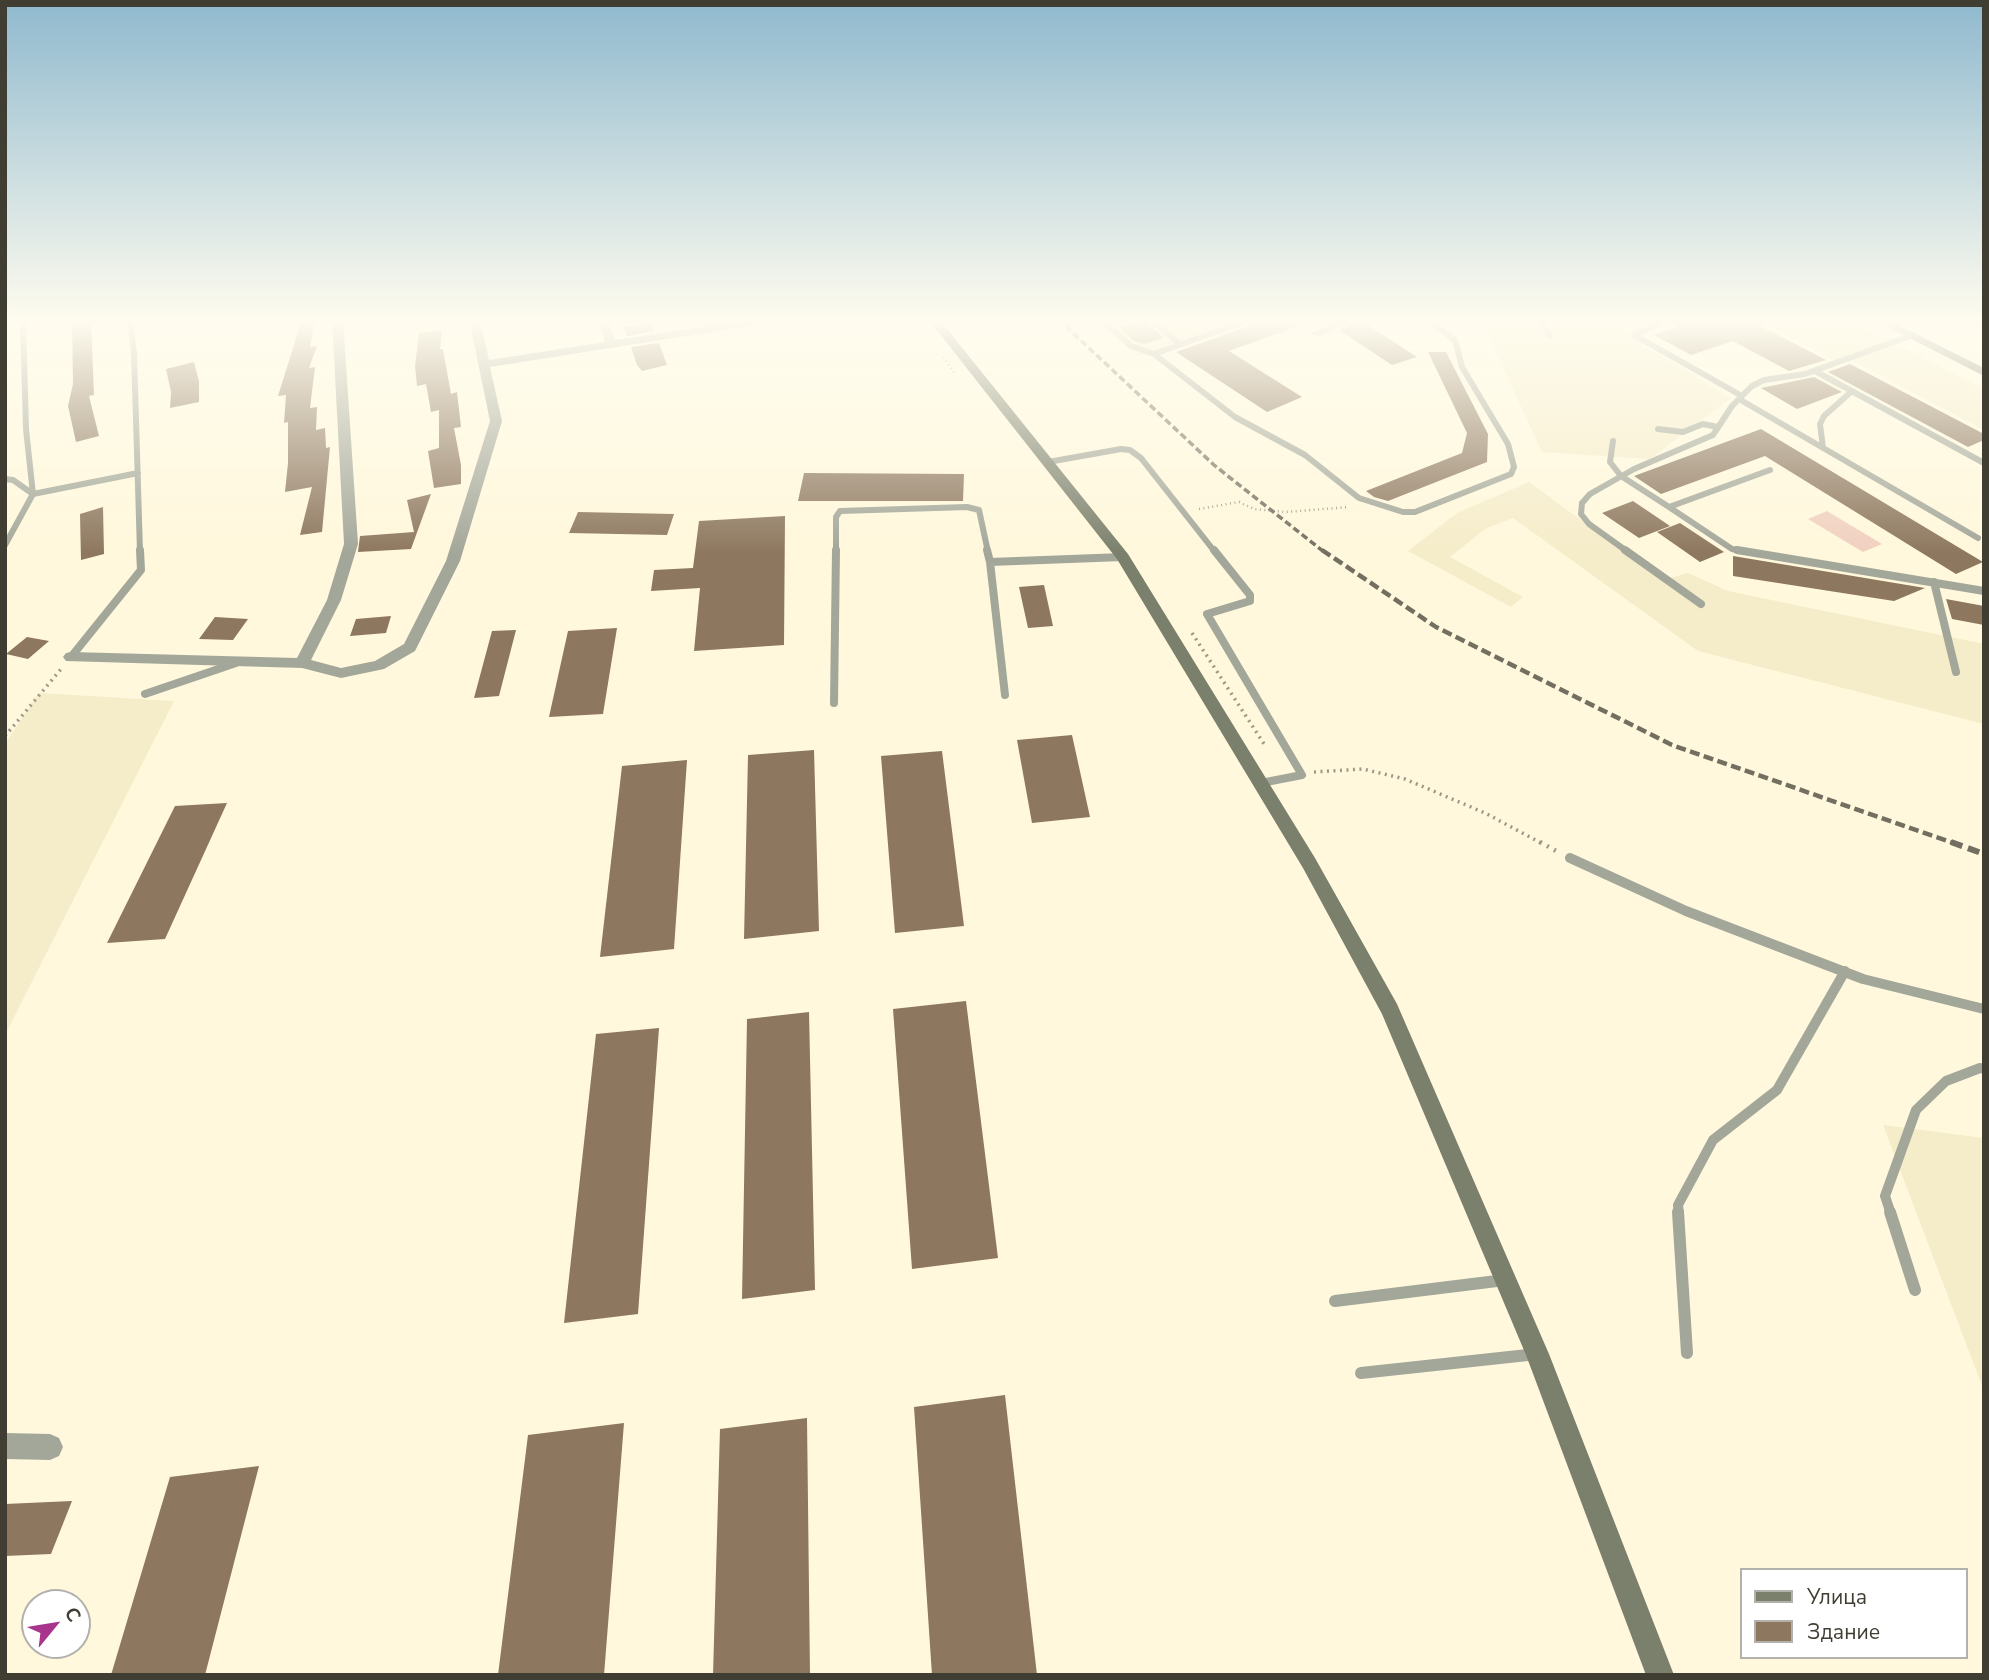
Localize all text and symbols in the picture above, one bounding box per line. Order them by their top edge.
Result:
legend [1741,1568,1968,1659]
text: Улица [1807,1583,1867,1611]
north arrow [21,1589,91,1659]
text: С [58,1602,87,1627]
text: Здание [1807,1618,1880,1646]

